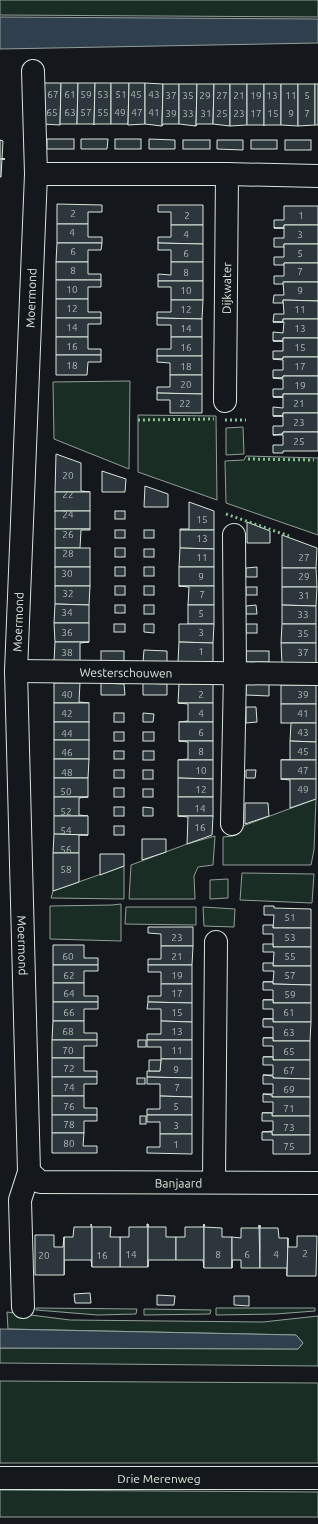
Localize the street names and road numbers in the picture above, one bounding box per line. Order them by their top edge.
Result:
street label: Dijkwater [219,262,233,314]
street label: Moermond [23,268,39,328]
street label: Moermond [10,592,26,652]
street label: Westerschouwen [79,665,173,679]
street label: Moermond [16,915,30,976]
street label: Banjaard [155,1176,202,1189]
street label: Drie Merenweg [117,1472,201,1485]

